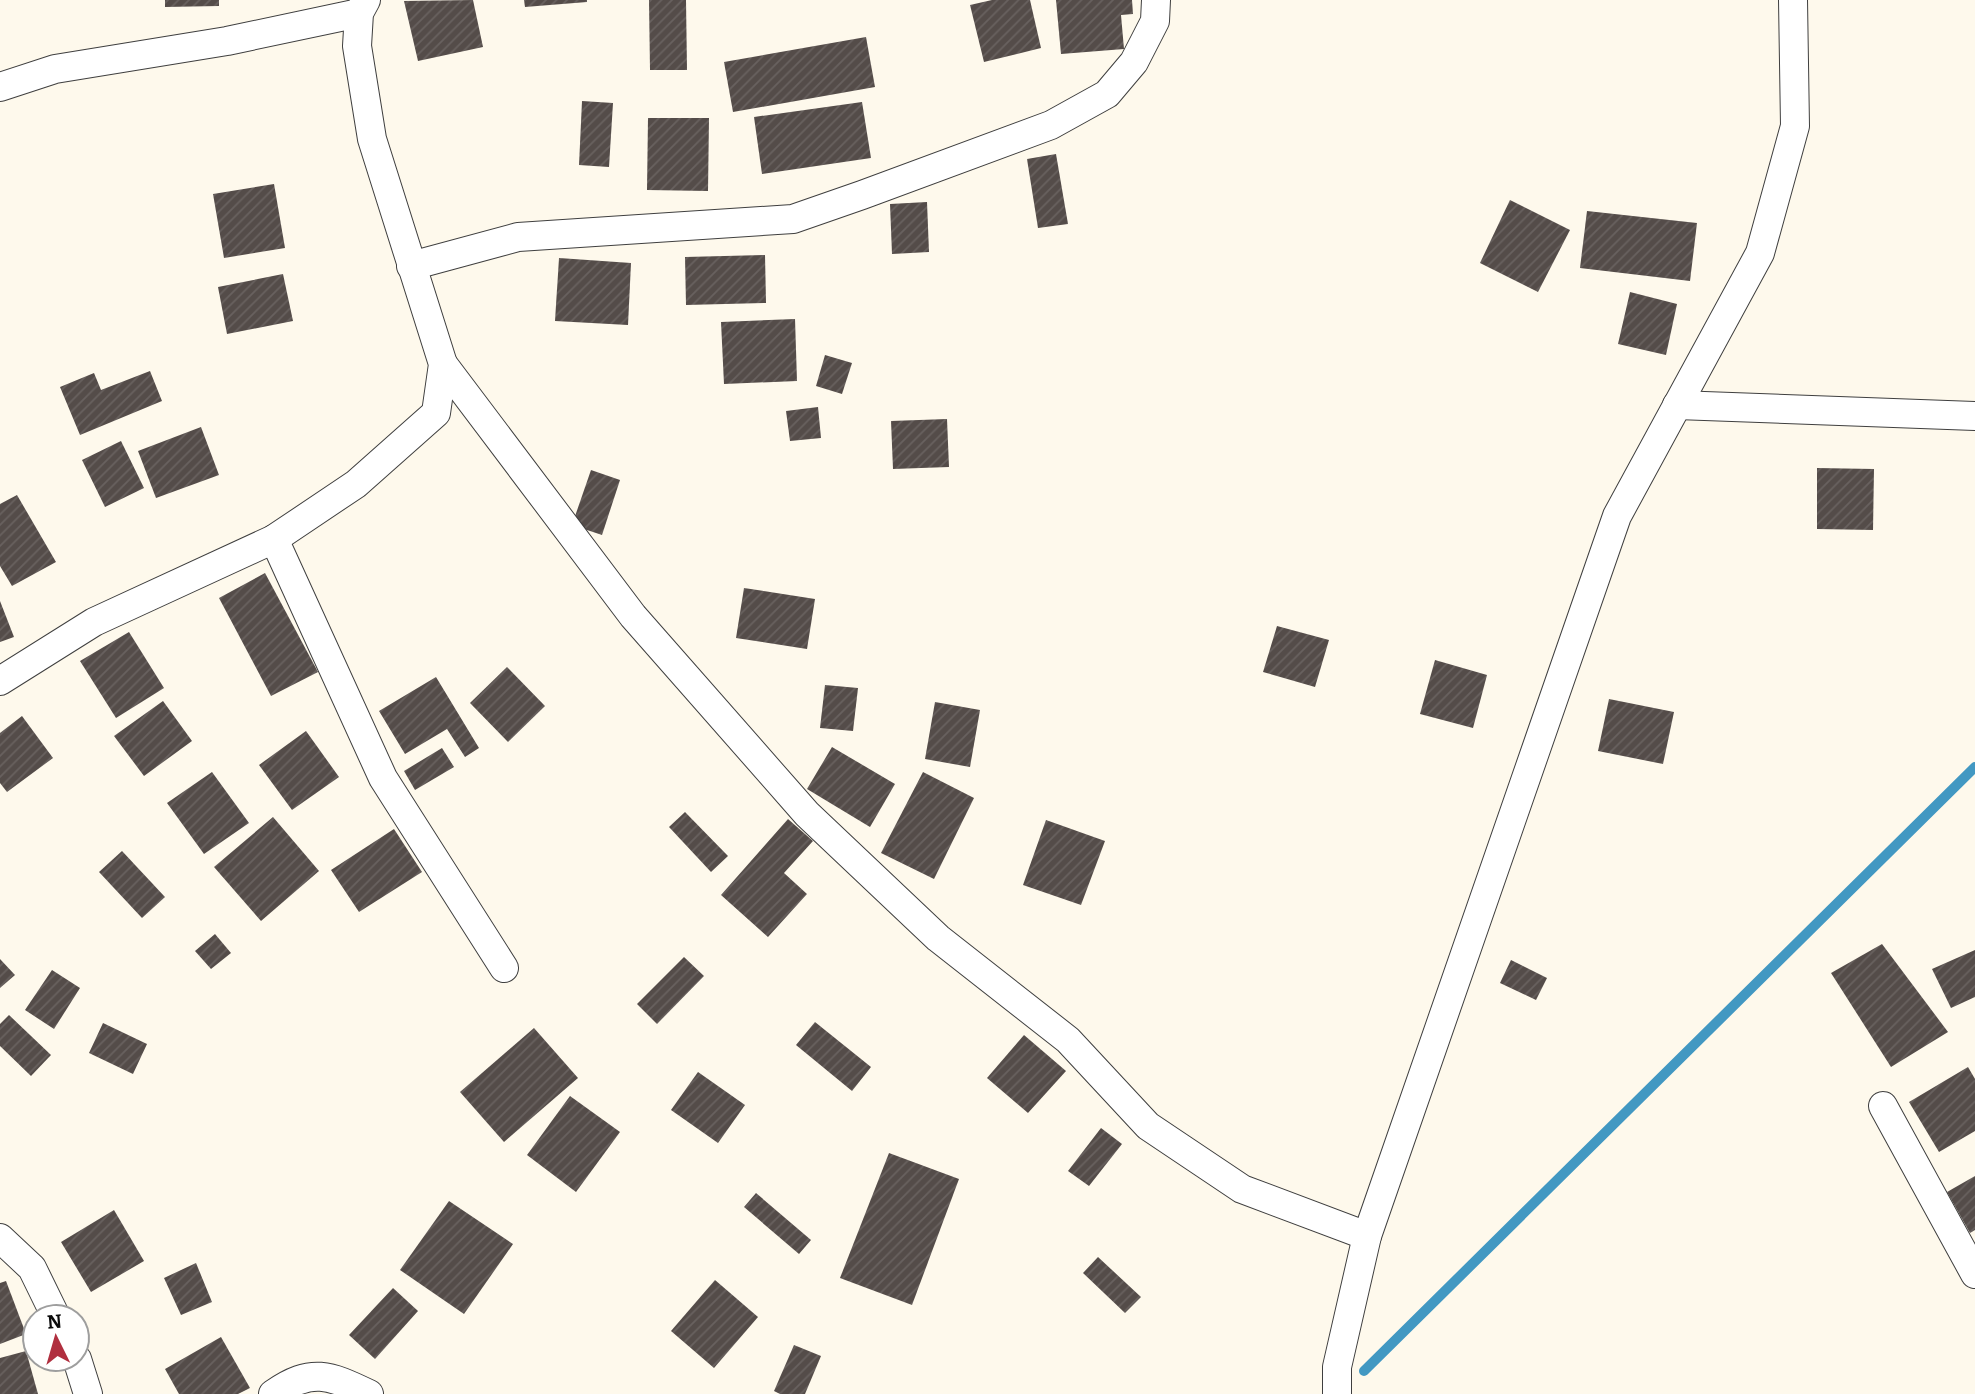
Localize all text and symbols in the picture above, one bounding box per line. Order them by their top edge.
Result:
north arrow [21,1303,91,1373]
text: N [46,1309,63,1334]

